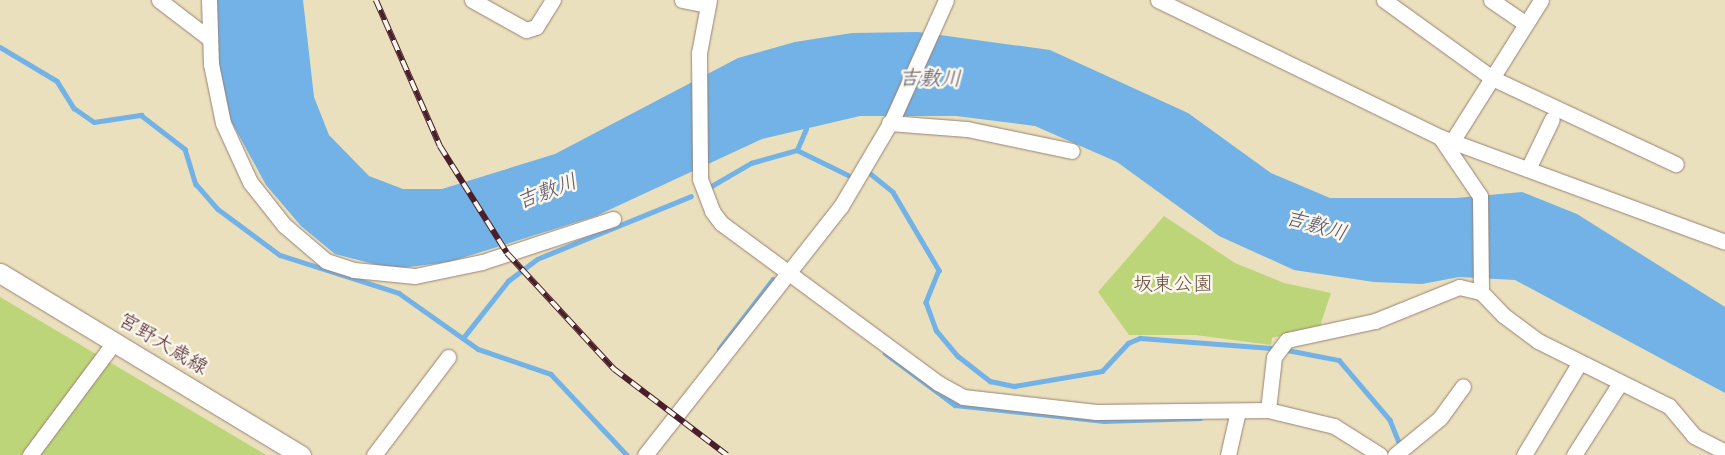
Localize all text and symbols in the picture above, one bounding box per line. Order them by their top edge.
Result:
water label: 吉敷川 [898,66,962,92]
water label: 吉敷川 [513,169,581,215]
water label: 吉敷川 [1282,205,1350,247]
park label: 坂東公園 [1133,272,1213,296]
street label: 宮野大歳線 [114,308,212,380]

